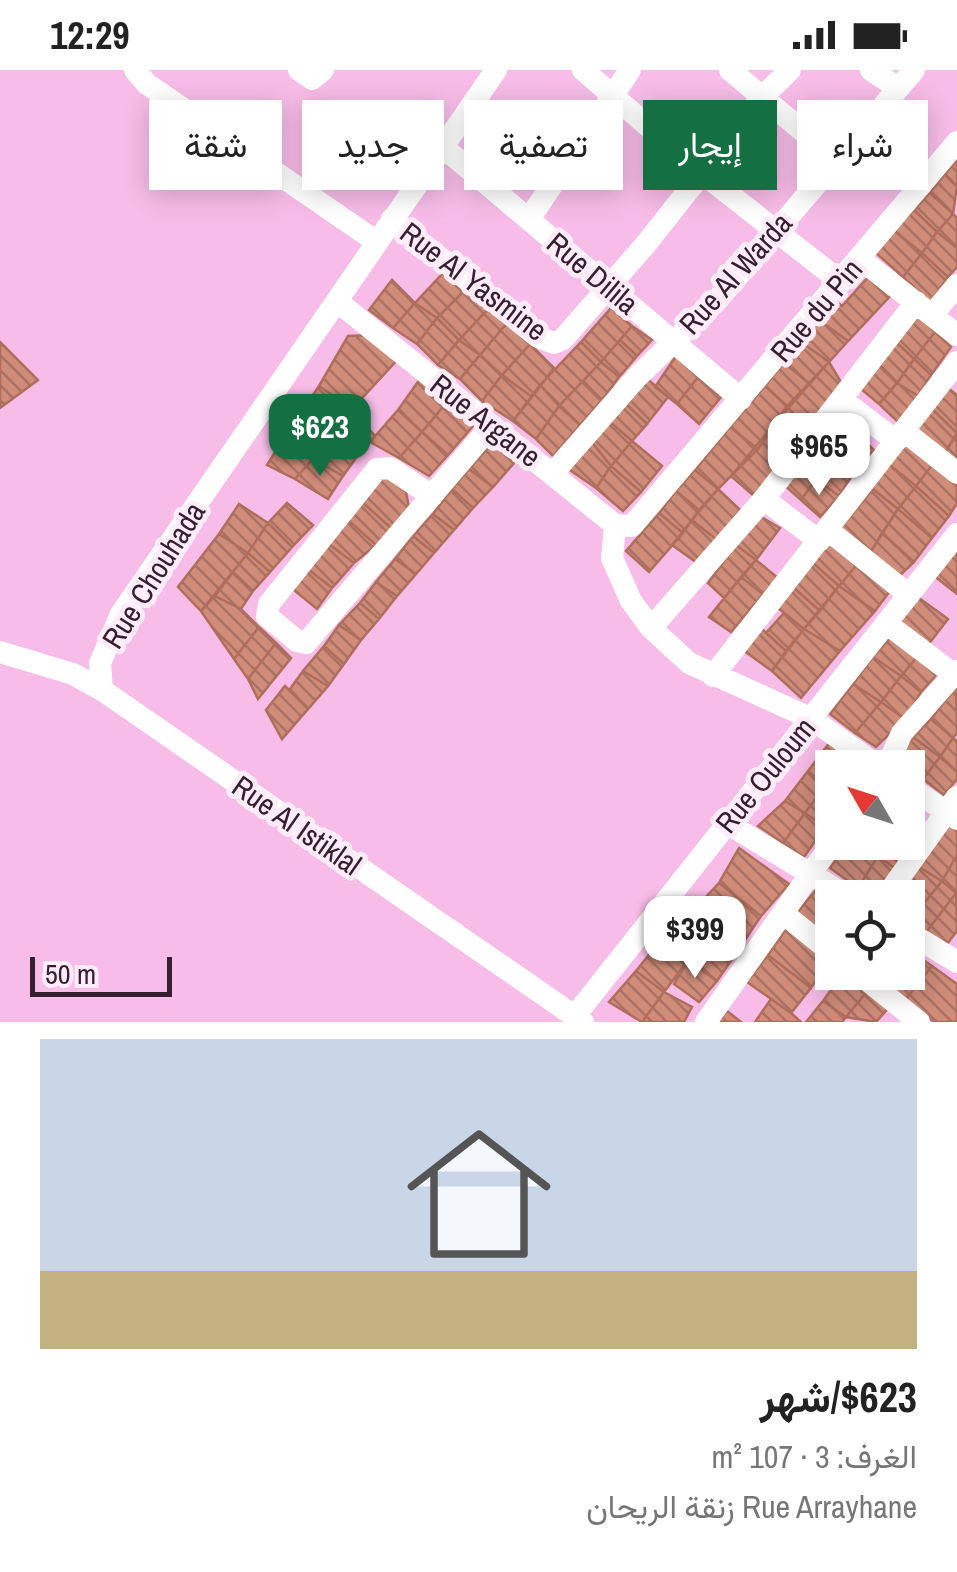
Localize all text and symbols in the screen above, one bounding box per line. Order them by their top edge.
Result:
text: 12:29 [50,10,130,61]
chip: شقة [149,100,282,190]
chip: جديد [302,100,444,190]
chip: تصفية [464,100,623,190]
chip: إيجار [643,100,777,190]
chip: شراء [797,100,928,190]
street label: Rue Al Warda [670,203,801,342]
street label: Rue Al Yasmine [392,213,556,349]
street label: Rue Dilila [539,223,647,323]
street label: Rue du Pin [761,250,871,370]
street label: Rue Argane [422,364,550,476]
pin: $623 [261,394,379,479]
text: $623 [291,405,349,448]
pin: $965 [760,413,878,498]
text: $965 [790,424,848,467]
street label: Rue Chouhada [92,494,214,656]
street label: Rue Ouloum [706,709,824,841]
north arrow [815,750,925,860]
map controls [815,750,925,990]
street label: Rue Al Istiklal [224,766,370,884]
button: locate [815,880,925,990]
pin: $399 [636,896,754,981]
text: $399 [666,907,724,950]
scale bar [30,952,172,996]
text: 50 m [45,955,96,993]
icon: home [389,1104,569,1284]
text: $623/شهر [760,1369,917,1425]
text: الغرف: 3 · 107 m² [711,1435,917,1478]
text: Rue Arrayhane زنقة الريحان [586,1485,917,1528]

